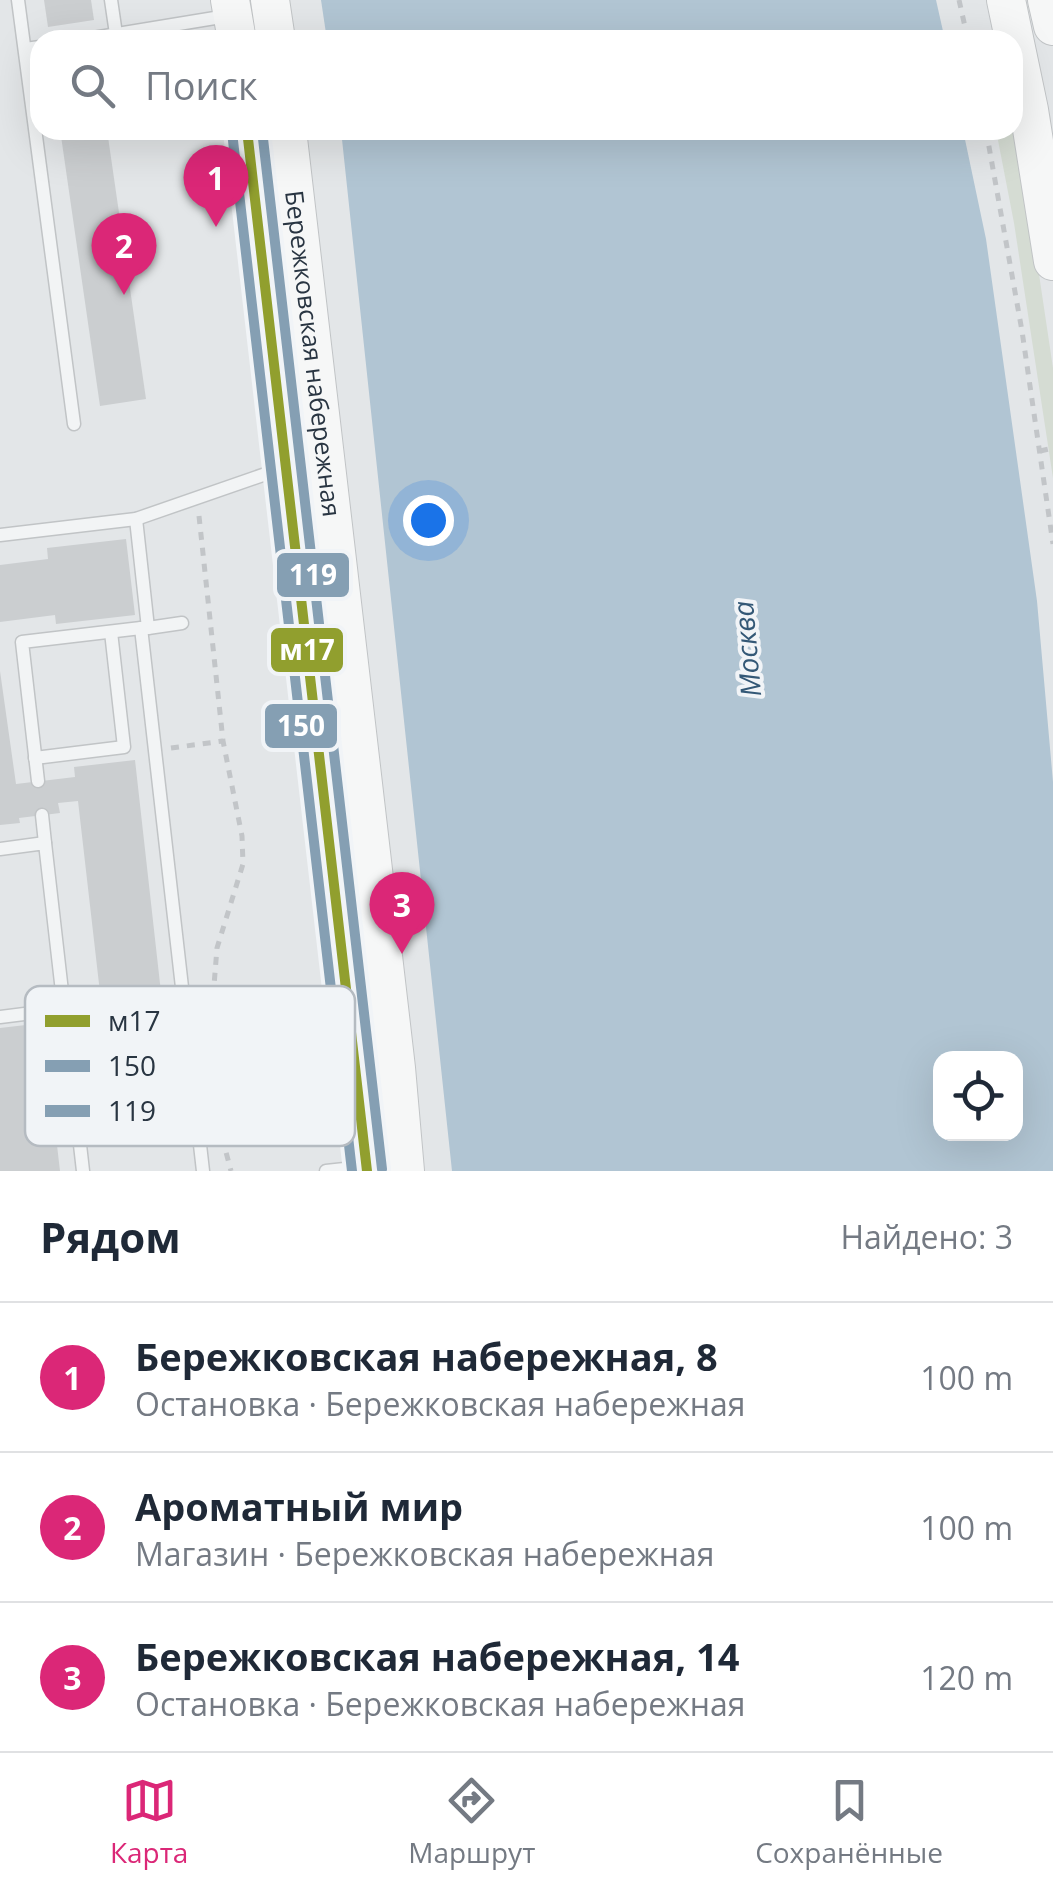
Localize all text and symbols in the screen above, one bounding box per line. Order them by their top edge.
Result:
search box [30,30,1023,140]
icon: search [65,58,120,113]
text: Поиск [145,59,258,111]
pin: 1 [184,144,248,227]
street label: Бережковская набережная [278,188,350,518]
pin: 2 [92,212,156,295]
your location [403,495,454,546]
line badge: 119 [275,551,351,599]
text: 119 [289,555,337,593]
water label: Москва [723,599,769,699]
line badge: м17 [269,626,345,674]
text: м17 [279,630,335,668]
line badge: 150 [263,702,339,750]
text: 150 [277,706,325,744]
pin: 3 [370,872,434,954]
legend [25,986,355,1146]
text: м17 [108,1001,161,1039]
text: 150 [108,1046,156,1084]
map controls [933,1051,1023,1141]
button: locate [933,1051,1023,1141]
text: 119 [108,1091,156,1129]
text: Рядом [40,1208,181,1265]
text: Найдено: 3 [840,1215,1013,1258]
text: Бережковская набережная, 8 [135,1330,718,1382]
text: 1 [63,1356,82,1399]
text: 100 m [920,1356,1013,1399]
text: Остановка · Бережковская набережная [135,1382,746,1425]
text: Ароматный мир [135,1480,463,1532]
text: 2 [63,1506,82,1549]
text: 100 m [920,1506,1013,1549]
text: Магазин · Бережковская набережная [135,1532,715,1575]
text: Бережковская набережная, 14 [135,1630,739,1682]
text: 3 [63,1656,82,1699]
text: 120 m [920,1656,1013,1699]
text: Остановка · Бережковская набережная [135,1682,746,1725]
tab: Карта [110,1773,188,1871]
tab: Маршрут [408,1773,535,1871]
tab: Сохранённые [755,1773,943,1871]

